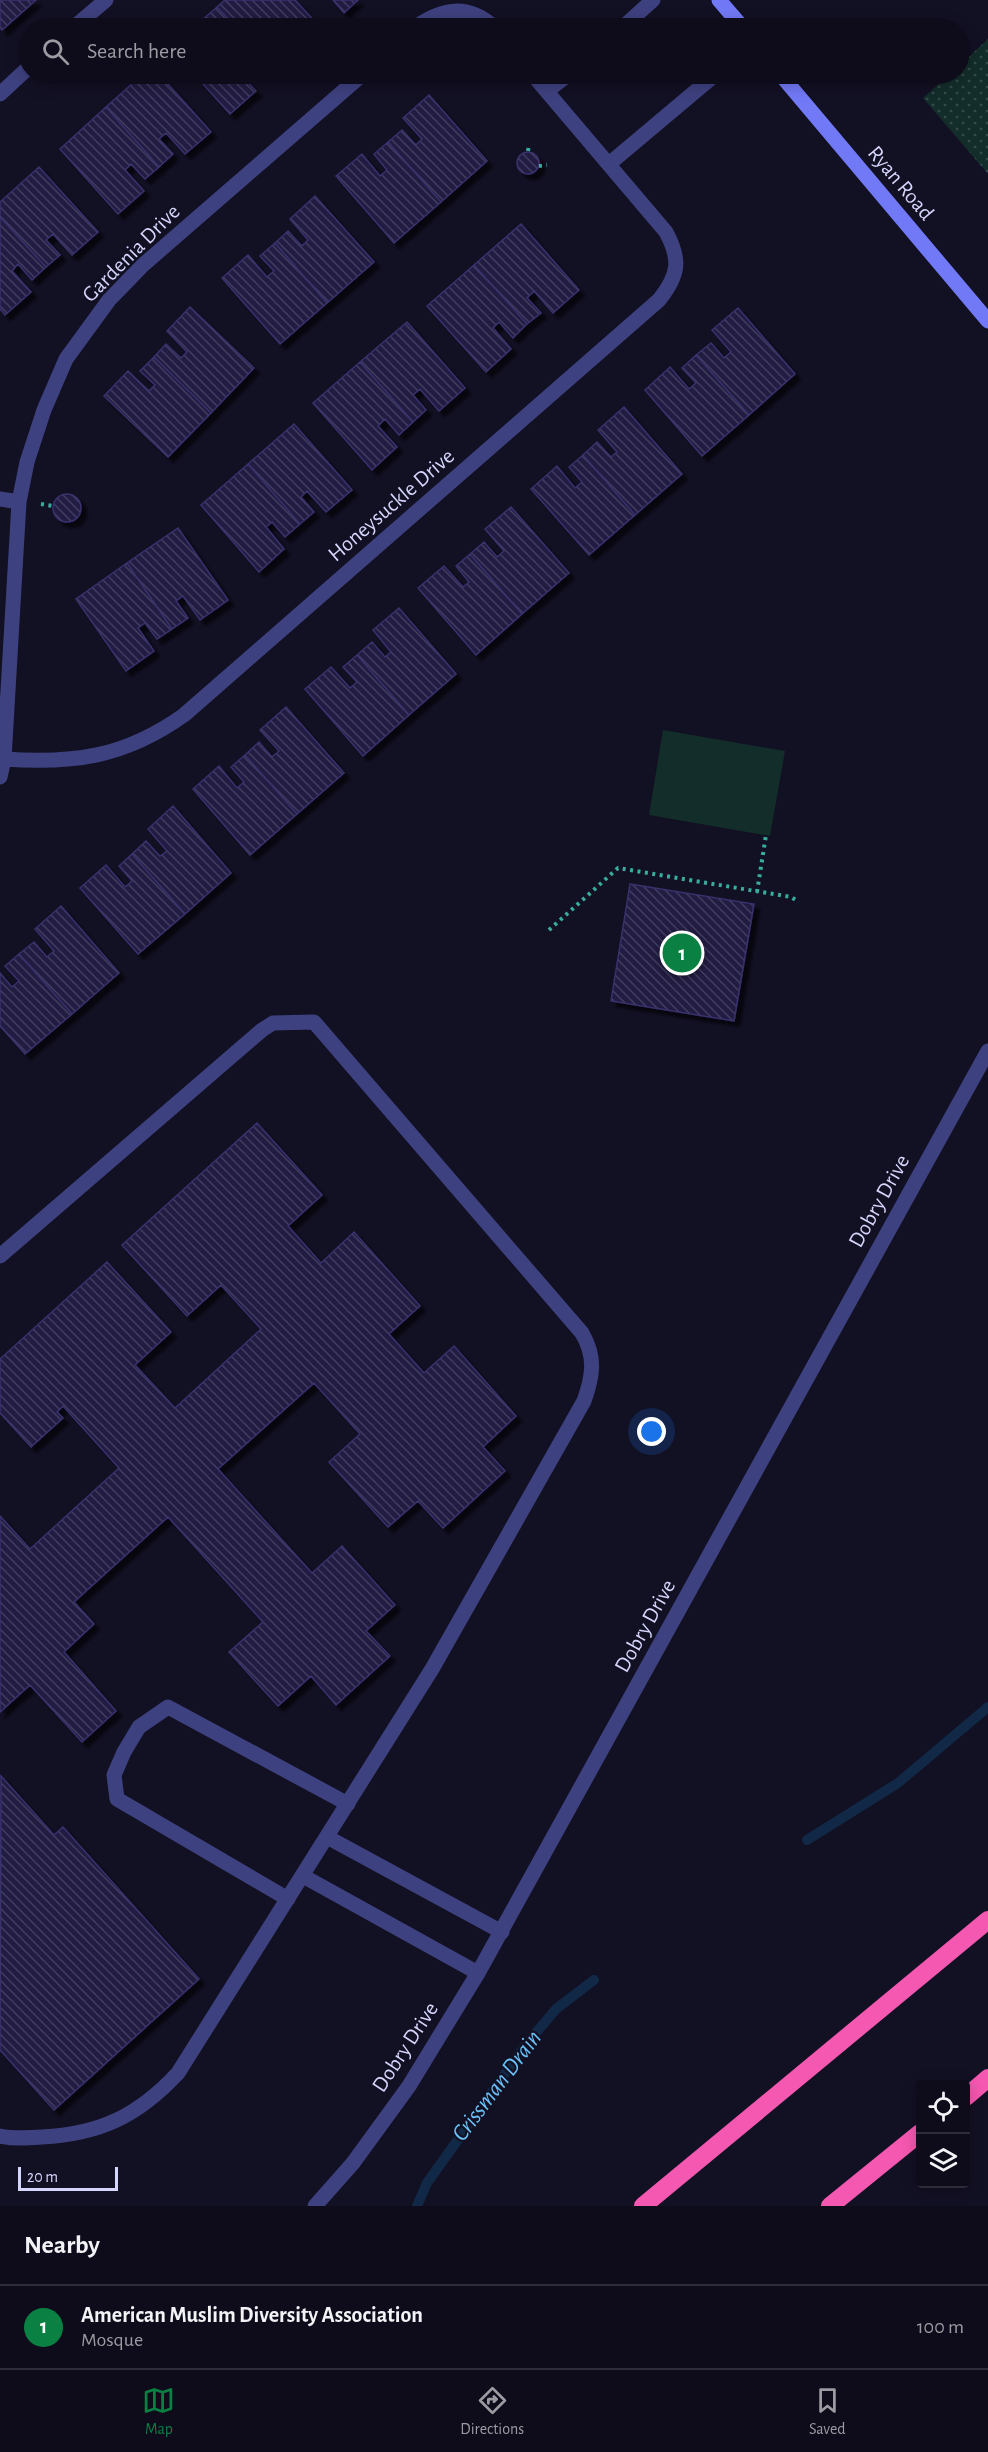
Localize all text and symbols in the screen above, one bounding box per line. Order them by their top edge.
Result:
search box [18,18,970,84]
icon: search [39,35,72,68]
text: Search here [87,40,186,62]
street label: Ryan Road [864,142,938,224]
street label: Gardenia Drive [78,200,184,306]
street label: Honeysuckle Drive [324,445,458,565]
pin: 1 [662,930,702,976]
street label: Dobry Drive [845,1151,913,1251]
your location [637,1417,666,1446]
street label: Dobry Drive [611,1576,679,1676]
street label: Dobry Drive [368,1998,442,2096]
water label: Crissman Drain [448,2026,546,2146]
map controls [916,2080,970,2188]
button: locate [916,2080,970,2134]
button: layers [916,2134,970,2188]
scale bar [18,2164,118,2192]
text: 20 m [27,2169,58,2185]
text: Nearby [24,2232,100,2258]
text: American Muslim Diversity Association [81,2304,423,2326]
text: 1 [40,2317,47,2337]
text: 100 m [917,2317,964,2337]
text: Mosque [81,2330,143,2350]
tab: Map [142,2384,175,2439]
tab: Directions [460,2384,524,2439]
tab: Saved [809,2384,846,2439]

